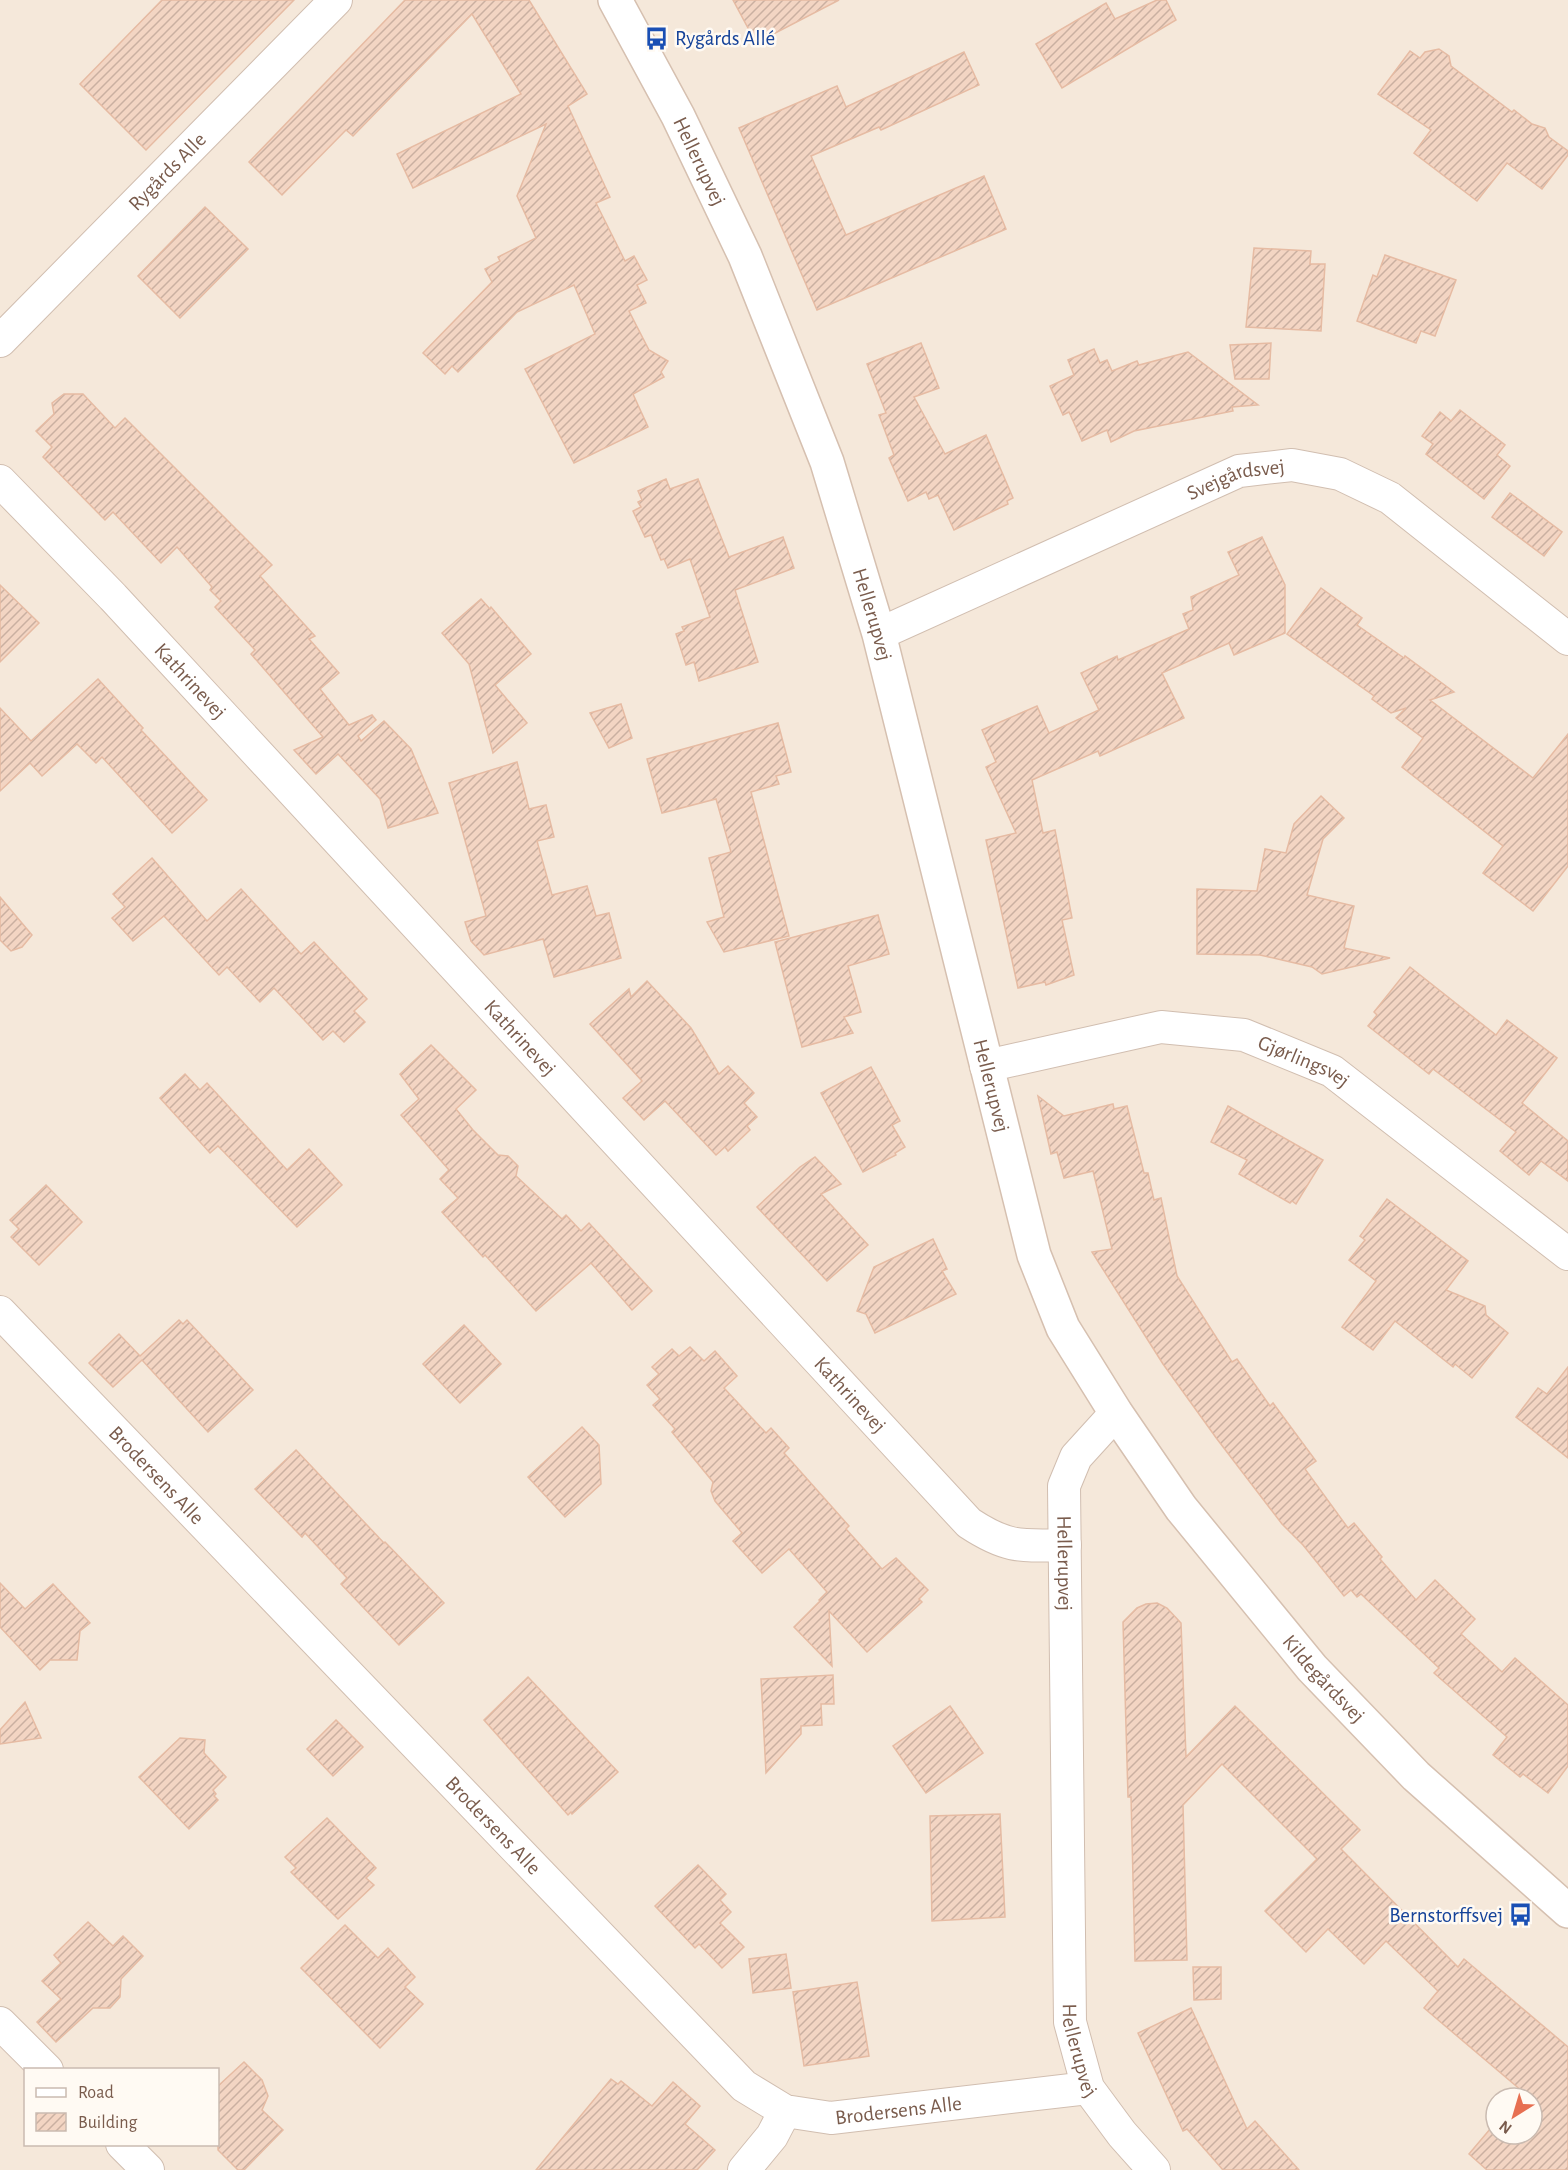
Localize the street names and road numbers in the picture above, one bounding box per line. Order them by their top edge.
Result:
street label: Hellerupvej [669,114,729,209]
street label: Rygårds Alle [125,129,210,215]
street label: Svejgårdsvej [1184,456,1286,504]
street label: Hellerupvej [849,566,895,663]
street label: Kathrinevej [150,639,230,723]
street label: Kathrinevej [480,996,560,1080]
street label: Gjørlingsvej [1255,1032,1353,1092]
street label: Hellerupvej [969,1037,1013,1135]
street label: Kathrinevej [810,1353,890,1437]
street label: Brodersens Alle [105,1422,208,1528]
street label: Hellerupvej [1053,1515,1075,1611]
street label: Kildegårdsvej [1278,1631,1369,1727]
street label: Brodersens Alle [441,1772,545,1879]
street label: Hellerupvej [1058,2003,1101,2101]
street label: Brodersens Alle [834,2093,963,2128]

